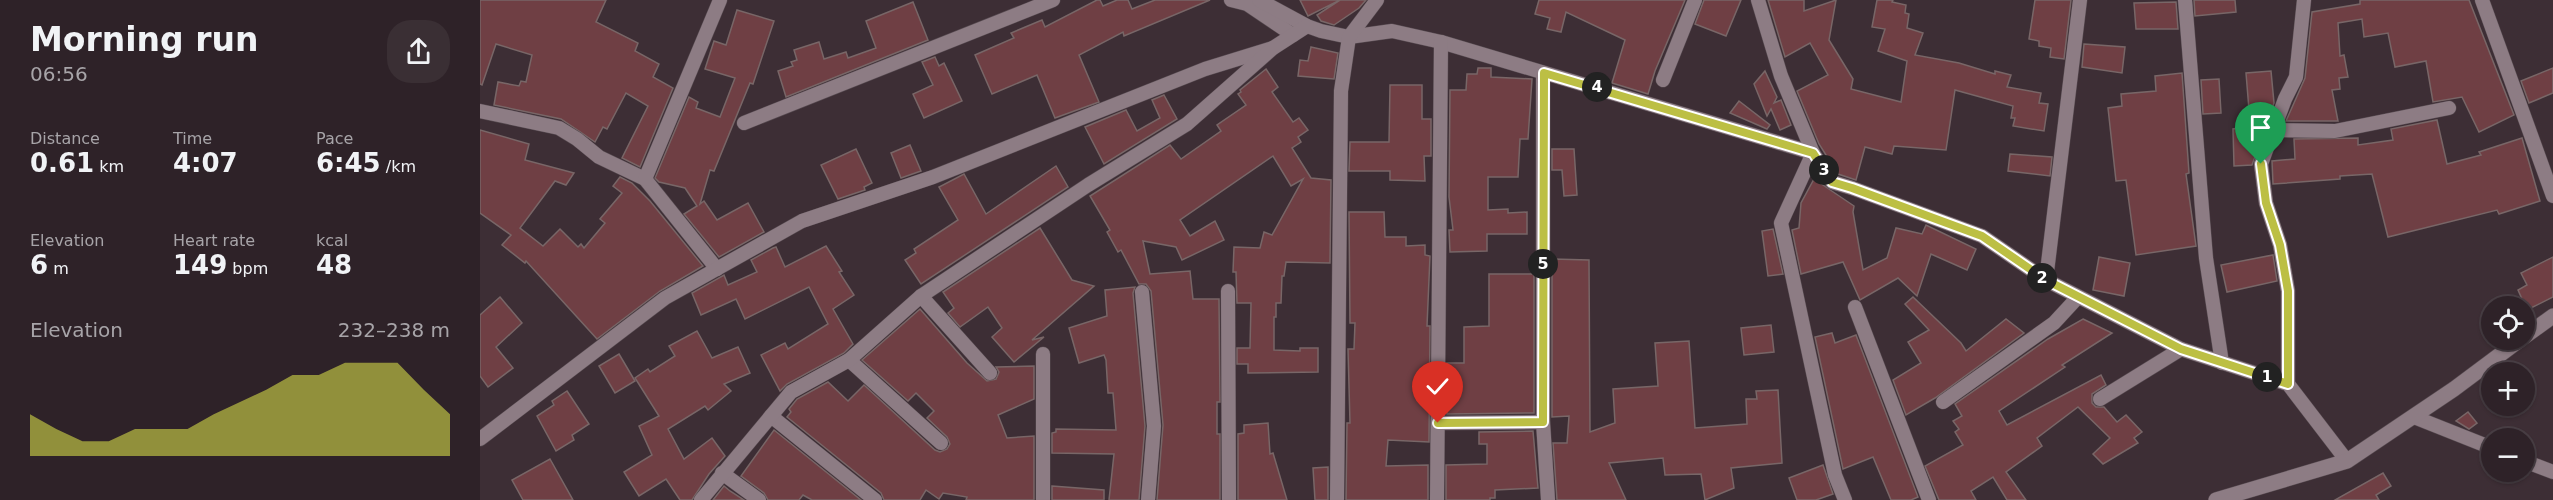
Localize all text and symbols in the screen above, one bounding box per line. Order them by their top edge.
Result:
text: Morning run [30,20,258,59]
button: share [387,20,450,83]
text: 06:56 [30,62,88,86]
pin: 4 [1582,72,1612,102]
text: 4 [1591,77,1603,96]
pin [2235,102,2286,164]
icon: arrive [2244,111,2277,144]
text: Distance [30,129,100,148]
text: Time [173,129,212,148]
text: Pace [316,129,353,148]
text: 0.61 [30,148,94,178]
text: 4:07 [173,148,238,178]
text: 6:45 [316,148,381,178]
pin: 3 [1809,155,1839,185]
text: km [94,157,124,176]
text: /km [381,157,416,176]
text: 3 [1818,160,1830,179]
text: Elevation [30,231,104,250]
text: Heart rate [173,231,255,250]
text: kcal [316,231,348,250]
pin: 5 [1528,249,1558,279]
text: 6 [30,250,48,280]
text: 149 [173,250,227,280]
text: 48 [316,250,352,280]
text: 5 [1537,254,1549,273]
text: m [48,259,69,278]
text: bpm [227,259,268,278]
pin: 2 [2027,263,2057,293]
text: 2 [2036,268,2048,287]
map controls [2481,296,2535,482]
button: locate [2481,296,2535,350]
text: Elevation [30,318,123,342]
text: 232–238 m [338,318,450,342]
pin [1412,361,1463,423]
pin: 1 [2252,362,2282,392]
button: + [2481,362,2535,416]
text: 1 [2261,367,2273,386]
icon: check [1421,370,1454,403]
button: − [2481,428,2535,482]

